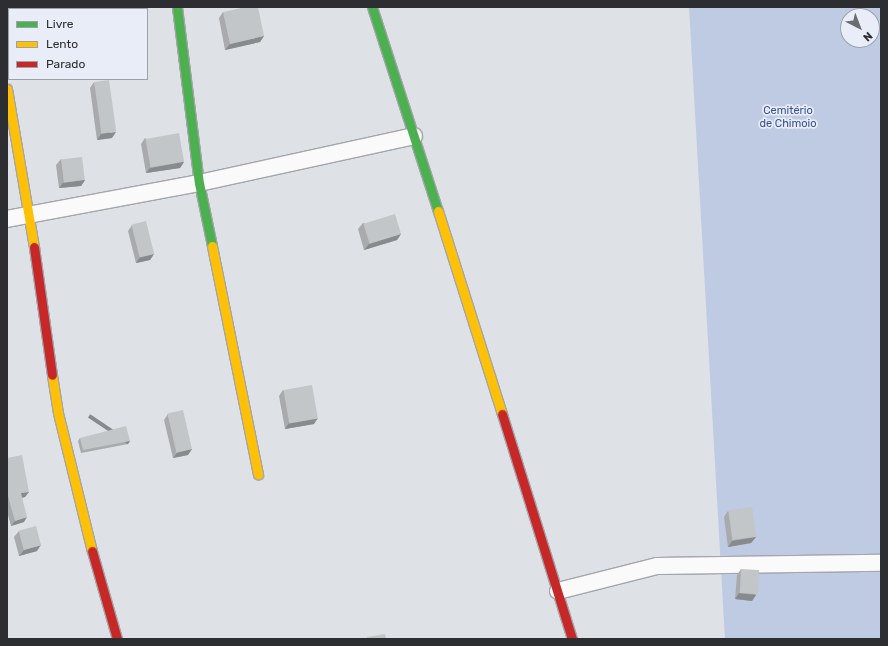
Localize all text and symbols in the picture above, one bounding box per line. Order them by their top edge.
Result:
legend [8,8,148,80]
north arrow [840,8,880,48]
text: Livre [46,17,73,31]
text: N [860,29,875,44]
text: Lento [46,37,78,51]
text: Parado [46,57,85,71]
park label: Cemitério de Chimoio [759,105,817,131]

